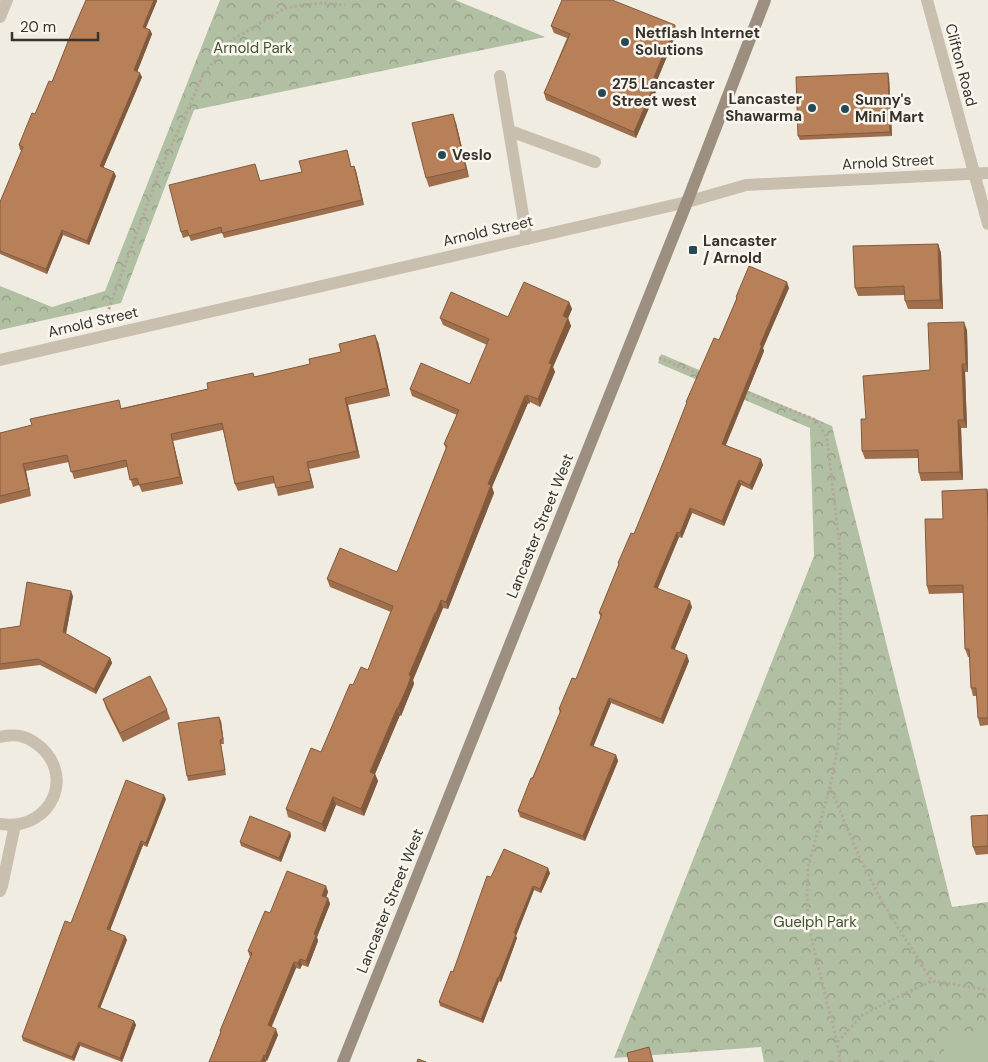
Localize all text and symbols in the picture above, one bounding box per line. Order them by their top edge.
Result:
scale bar [12,10,99,42]
text: 20 m [20,17,56,37]
street label: Clifton Road [940,21,982,109]
place label: Netflash Internet Solutions [635,23,760,60]
marker: Netflash Internet Solutions [619,36,631,48]
park label: Arnold Park [213,38,293,58]
place label: 275 Lancaster Street west [612,74,715,111]
marker: 275 Lancaster Street west [596,87,608,99]
place label: Lancaster Shawarma [725,89,802,126]
place label: Sunny's Mini Mart [855,90,924,127]
marker: Lancaster Shawarma [806,102,818,114]
marker: Sunny's Mini Mart [839,103,851,115]
place label: Veslo [452,145,492,165]
marker: Veslo [436,149,448,161]
street label: Arnold Street [841,150,935,174]
street label: Arnold Street [441,211,535,251]
place label: Lancaster / Arnold [703,231,777,268]
marker: Lancaster / Arnold [687,244,699,256]
street label: Arnold Street [46,302,140,342]
street label: Lancaster Street West [502,451,578,601]
street label: Lancaster Street West [352,826,428,976]
park label: Guelph Park [773,912,857,932]

